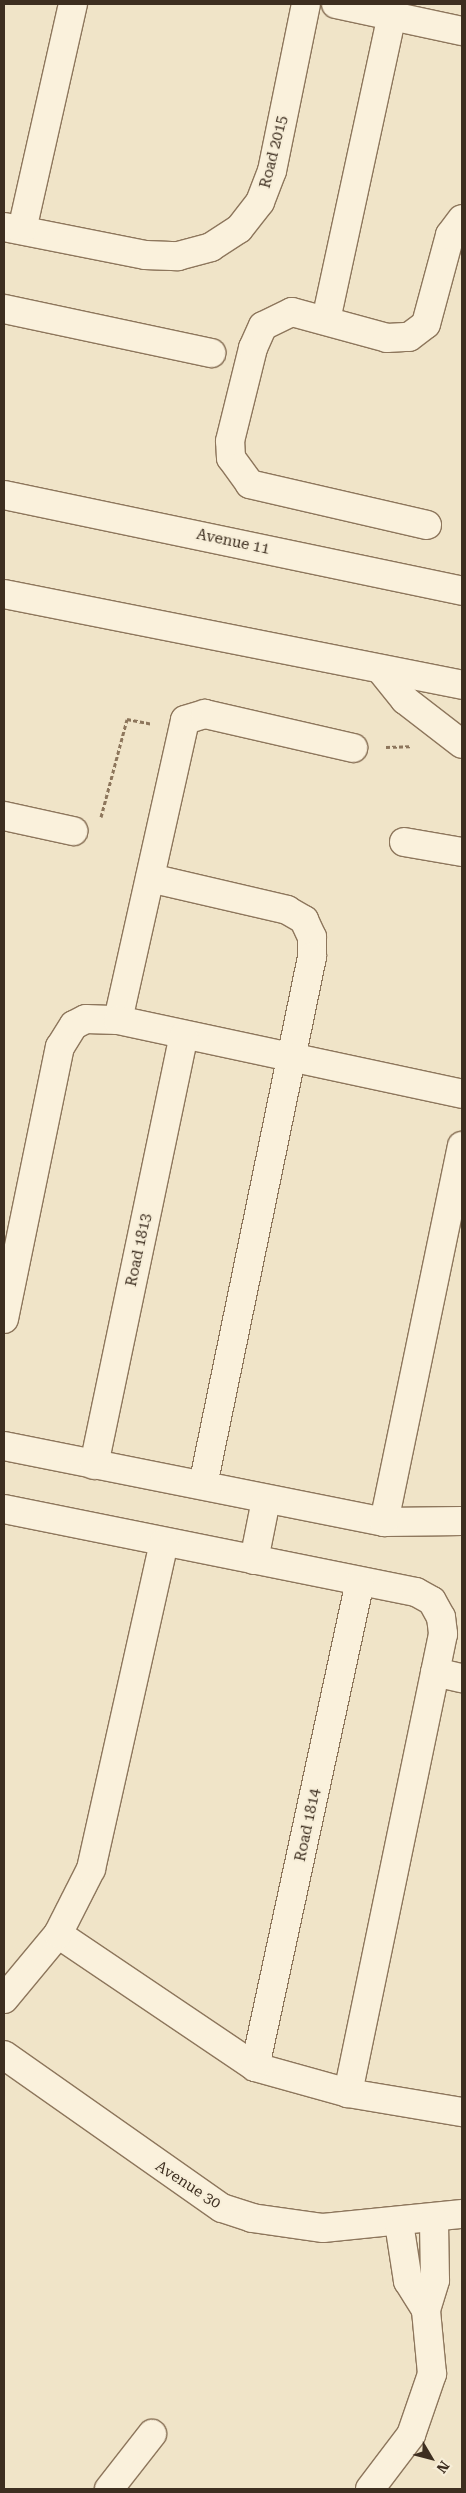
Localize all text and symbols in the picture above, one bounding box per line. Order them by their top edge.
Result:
street label: Road 2015 [256,114,292,190]
street label: Avenue 11 [195,525,271,559]
street label: Road 1813 [122,1212,156,1288]
street label: Road 1814 [291,1787,325,1863]
street label: Avenue 30 [152,2157,224,2213]
north arrow [406,2433,456,2483]
text: N [433,2458,453,2476]

